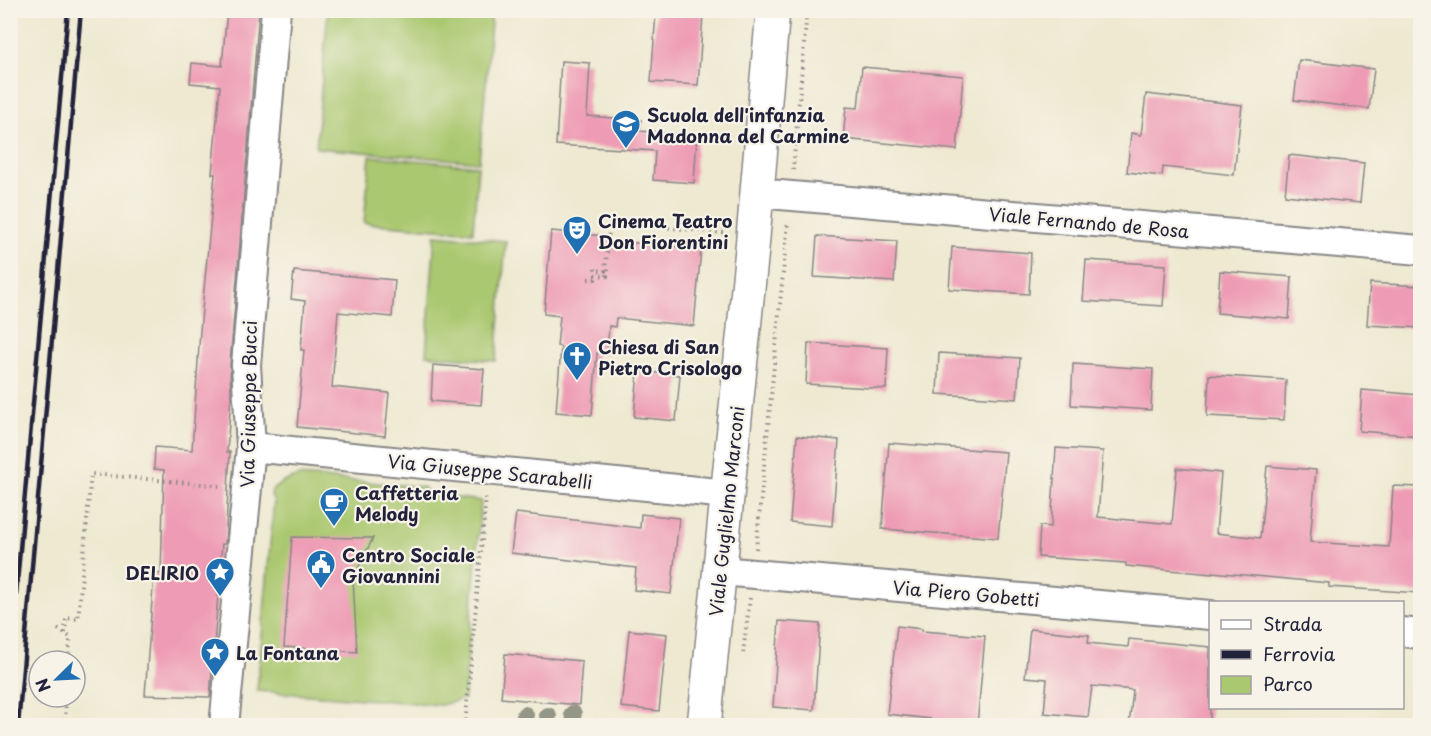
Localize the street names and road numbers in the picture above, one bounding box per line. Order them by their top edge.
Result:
street label: Viale Fernando de Rosa [988,200,1191,244]
street label: Via Giuseppe Bucci [233,320,263,488]
street label: Viale Guglielmo Marconi [702,404,750,618]
street label: Via Giuseppe Scarabelli [386,447,594,495]
street label: Via Piero Gobetti [892,573,1040,613]

